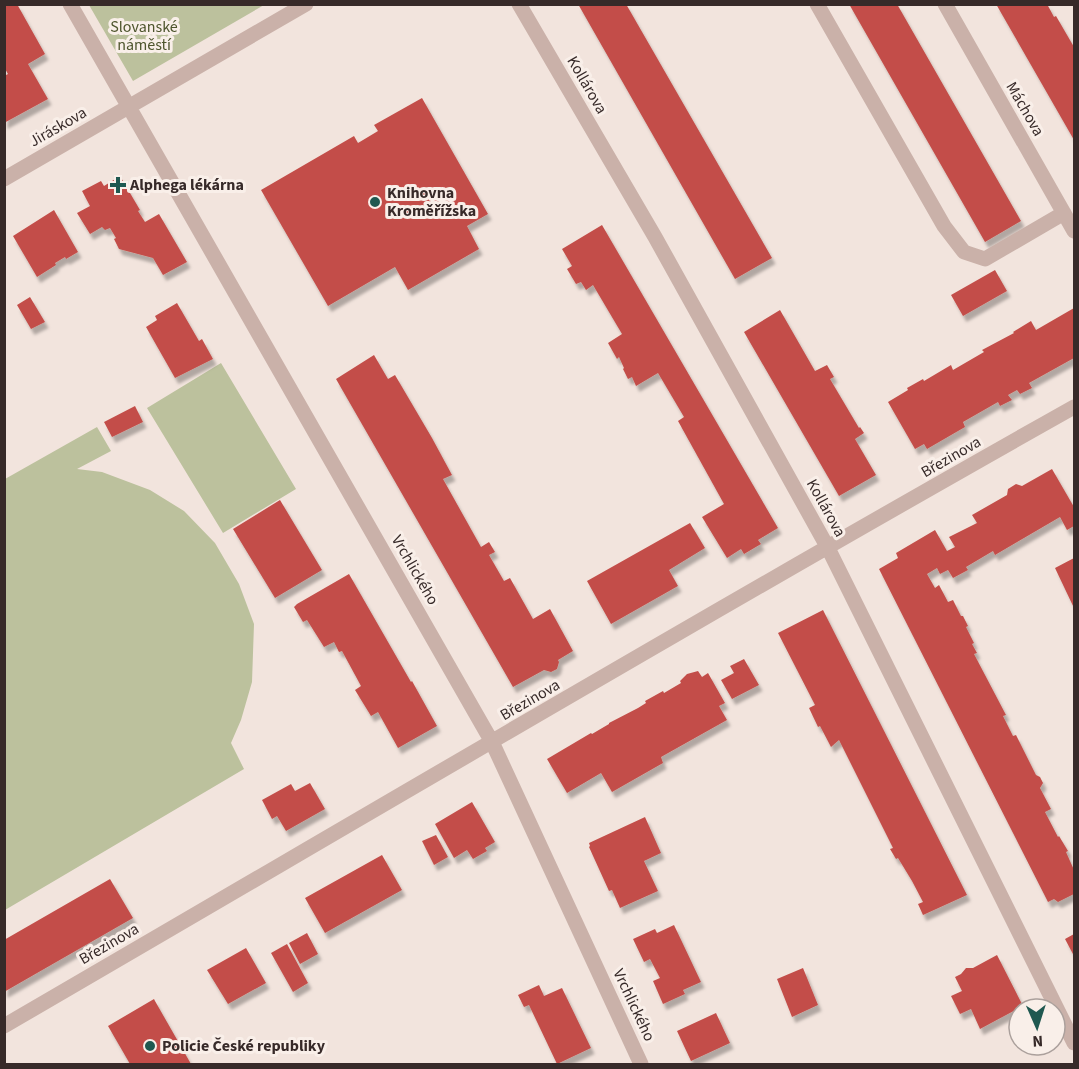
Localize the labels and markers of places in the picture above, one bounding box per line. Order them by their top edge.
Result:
place label: Alphega lékárna [129,174,244,196]
marker: Alphega lékárna [111,178,125,192]
place label: Knihovna Kroměřížska [387,182,476,222]
marker: Knihovna Kroměřížska [368,195,382,209]
place label: Policie České republiky [162,1035,326,1057]
marker: Policie České republiky [143,1039,157,1053]

